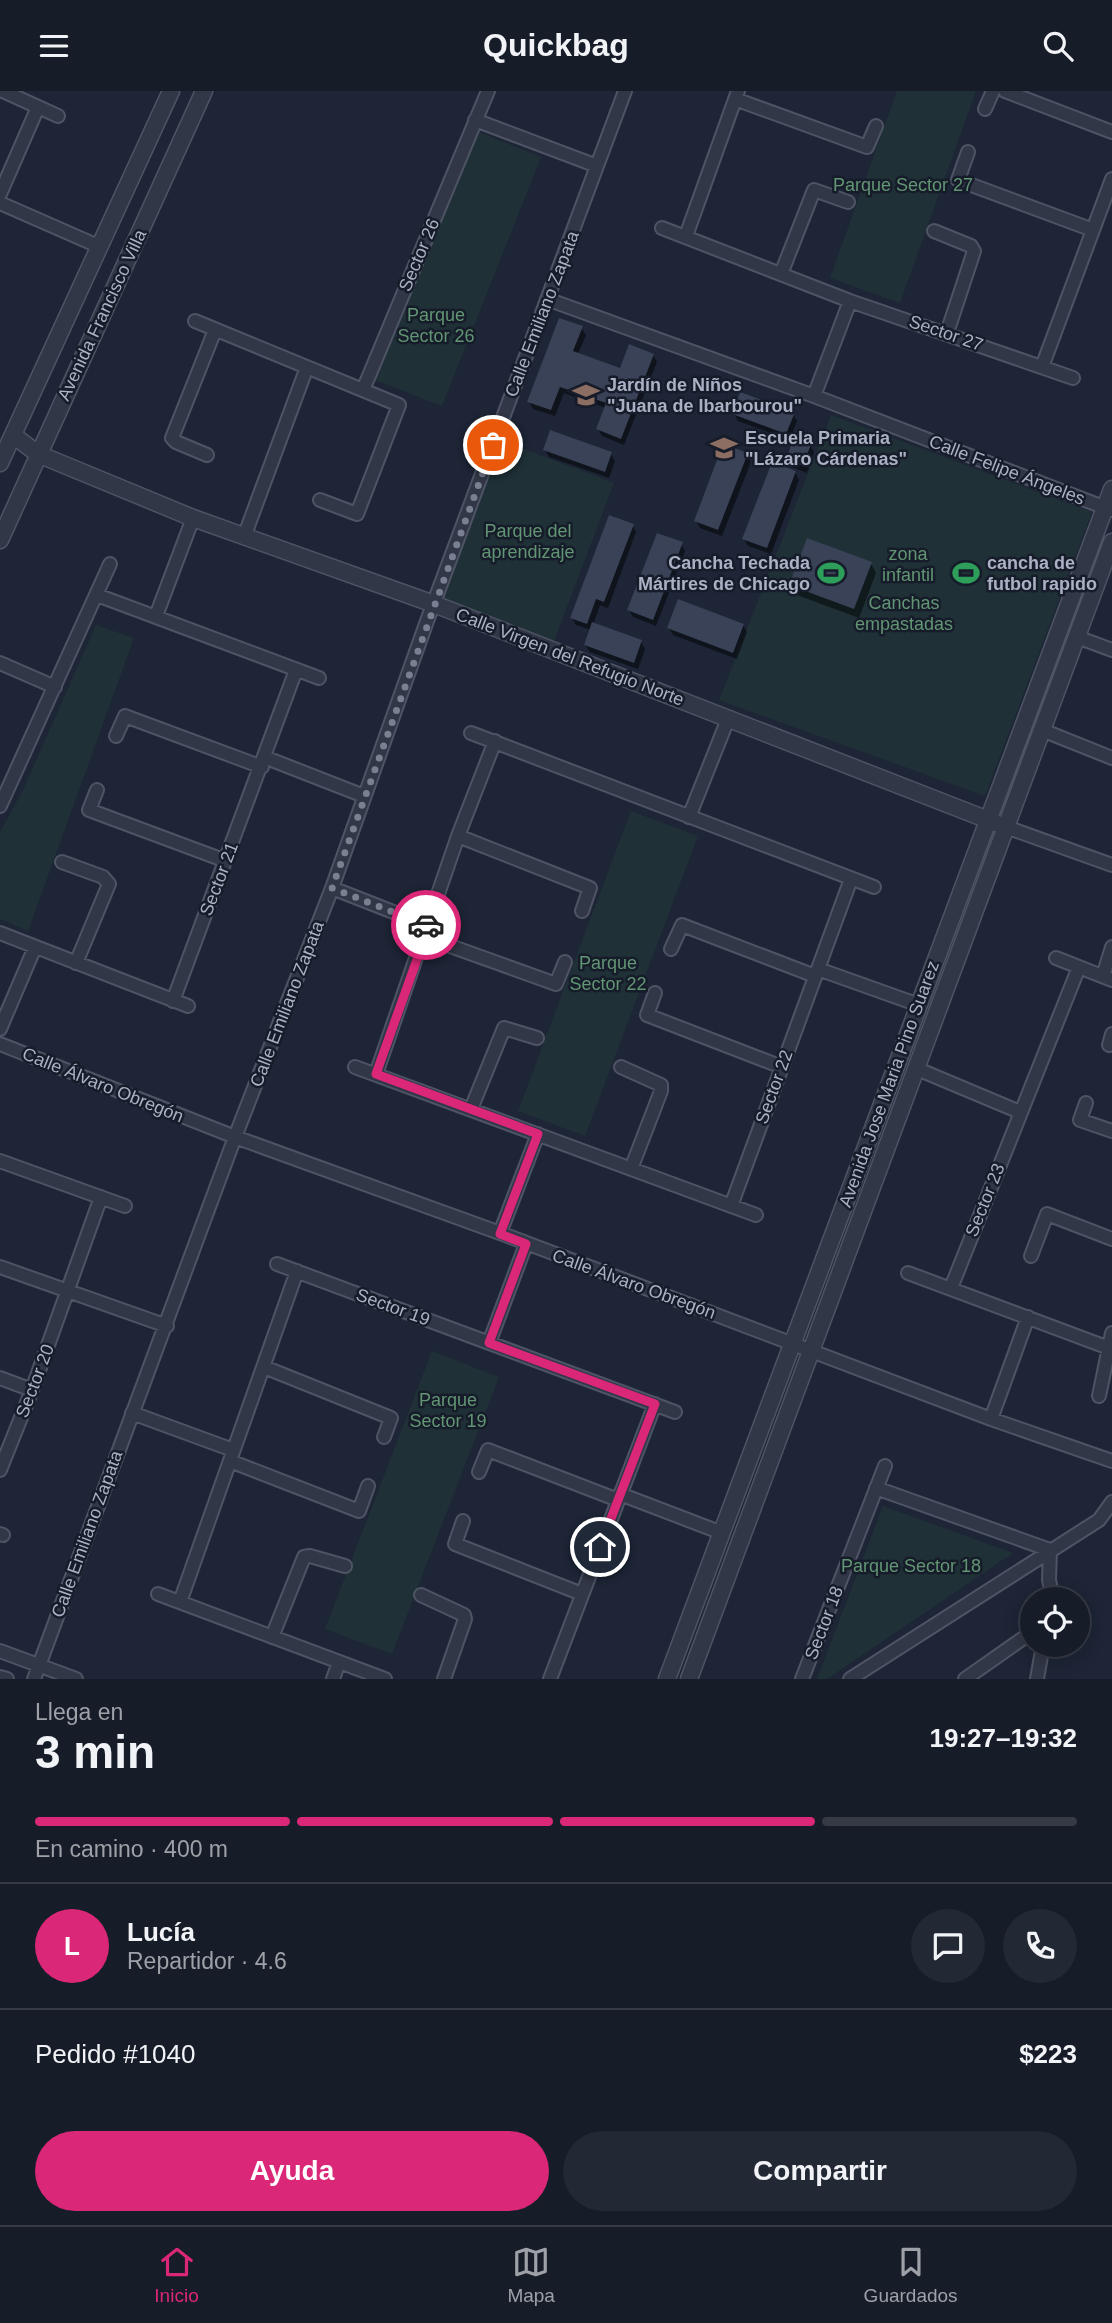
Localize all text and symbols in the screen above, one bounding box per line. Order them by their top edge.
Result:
icon: menu [35,27,73,65]
text: Quickbag [483,27,629,63]
icon: search [1039,27,1077,65]
park label: Parque Sector 27 [833,175,973,195]
street label: Sector 26 [395,216,443,294]
street label: Avenida Francisco Villa [54,225,151,404]
street label: Calle Emiliano Zapata [501,227,583,400]
park label: Parque Sector 26 [397,305,475,346]
street label: Sector 27 [906,311,986,355]
place label: Jardín de Niños "Juana de Ibarbourou" [607,375,802,416]
school or university icon: Jardín de Niños "Juana de Ibarbourou" [571,380,601,410]
pin [463,415,523,475]
icon: bag [474,426,512,464]
place label: Escuela Primaria "Lázaro Cárdenas" [745,428,907,469]
street label: Calle Felipe Ángeles [926,431,1088,509]
school or university icon: Escuela Primaria "Lázaro Cárdenas" [709,433,739,463]
park label: Parque del aprendizaje [481,521,575,562]
park label: zona infantil [882,544,934,585]
place label: Cancha Techada Mártires de Chicago [638,553,811,594]
place label: cancha de futbol rapido [987,553,1097,594]
sports icon: Cancha Techada Mártires de Chicago [816,558,846,588]
sports icon: cancha de futbol rapido [951,558,981,588]
park label: Canchas empastadas [855,593,953,634]
street label: Calle Virgen del Refugio Norte [453,604,687,710]
street label: Sector 21 [196,839,242,919]
courier [391,890,461,960]
icon: car [407,906,445,944]
street label: Calle Emiliano Zapata [246,917,328,1090]
park label: Parque Sector 22 [569,953,647,994]
street label: Avenida Jose Maria Pino Suarez [835,958,943,1210]
street label: Calle Álvaro Obregón [19,1043,187,1127]
street label: Sector 22 [751,1047,797,1127]
street label: Sector 23 [961,1161,1009,1239]
street label: Calle Álvaro Obregón [550,1245,718,1323]
street label: Sector 19 [353,1284,433,1330]
street label: Sector 20 [12,1341,58,1421]
park label: Parque Sector 19 [409,1390,487,1431]
street label: Calle Emiliano Zapata [47,1447,127,1620]
pin [570,1517,630,1577]
icon: home [581,1528,619,1566]
park label: Parque Sector 18 [841,1556,981,1576]
street label: Sector 18 [801,1583,847,1663]
map controls [1020,1587,1090,1657]
button: locate [1020,1587,1090,1657]
text: Llega en [35,1699,123,1725]
text: 19:27–19:32 [930,1723,1077,1753]
text: 3 min [35,1726,155,1778]
text: En camino · 400 m [35,1836,228,1862]
button: chat [911,1909,985,1983]
button: phone [1003,1909,1077,1983]
text: Lucía [127,1917,195,1947]
text: L [64,1931,80,1961]
text: Repartidor · 4.6 [127,1948,287,1974]
text: Pedido #1040 [35,2039,195,2069]
text: $223 [1019,2039,1077,2069]
button: Ayuda [35,2131,549,2211]
button: Compartir [563,2131,1077,2211]
tab: Inicio [154,2243,199,2307]
tab: Mapa [507,2243,555,2307]
tab: Guardados [864,2243,958,2307]

